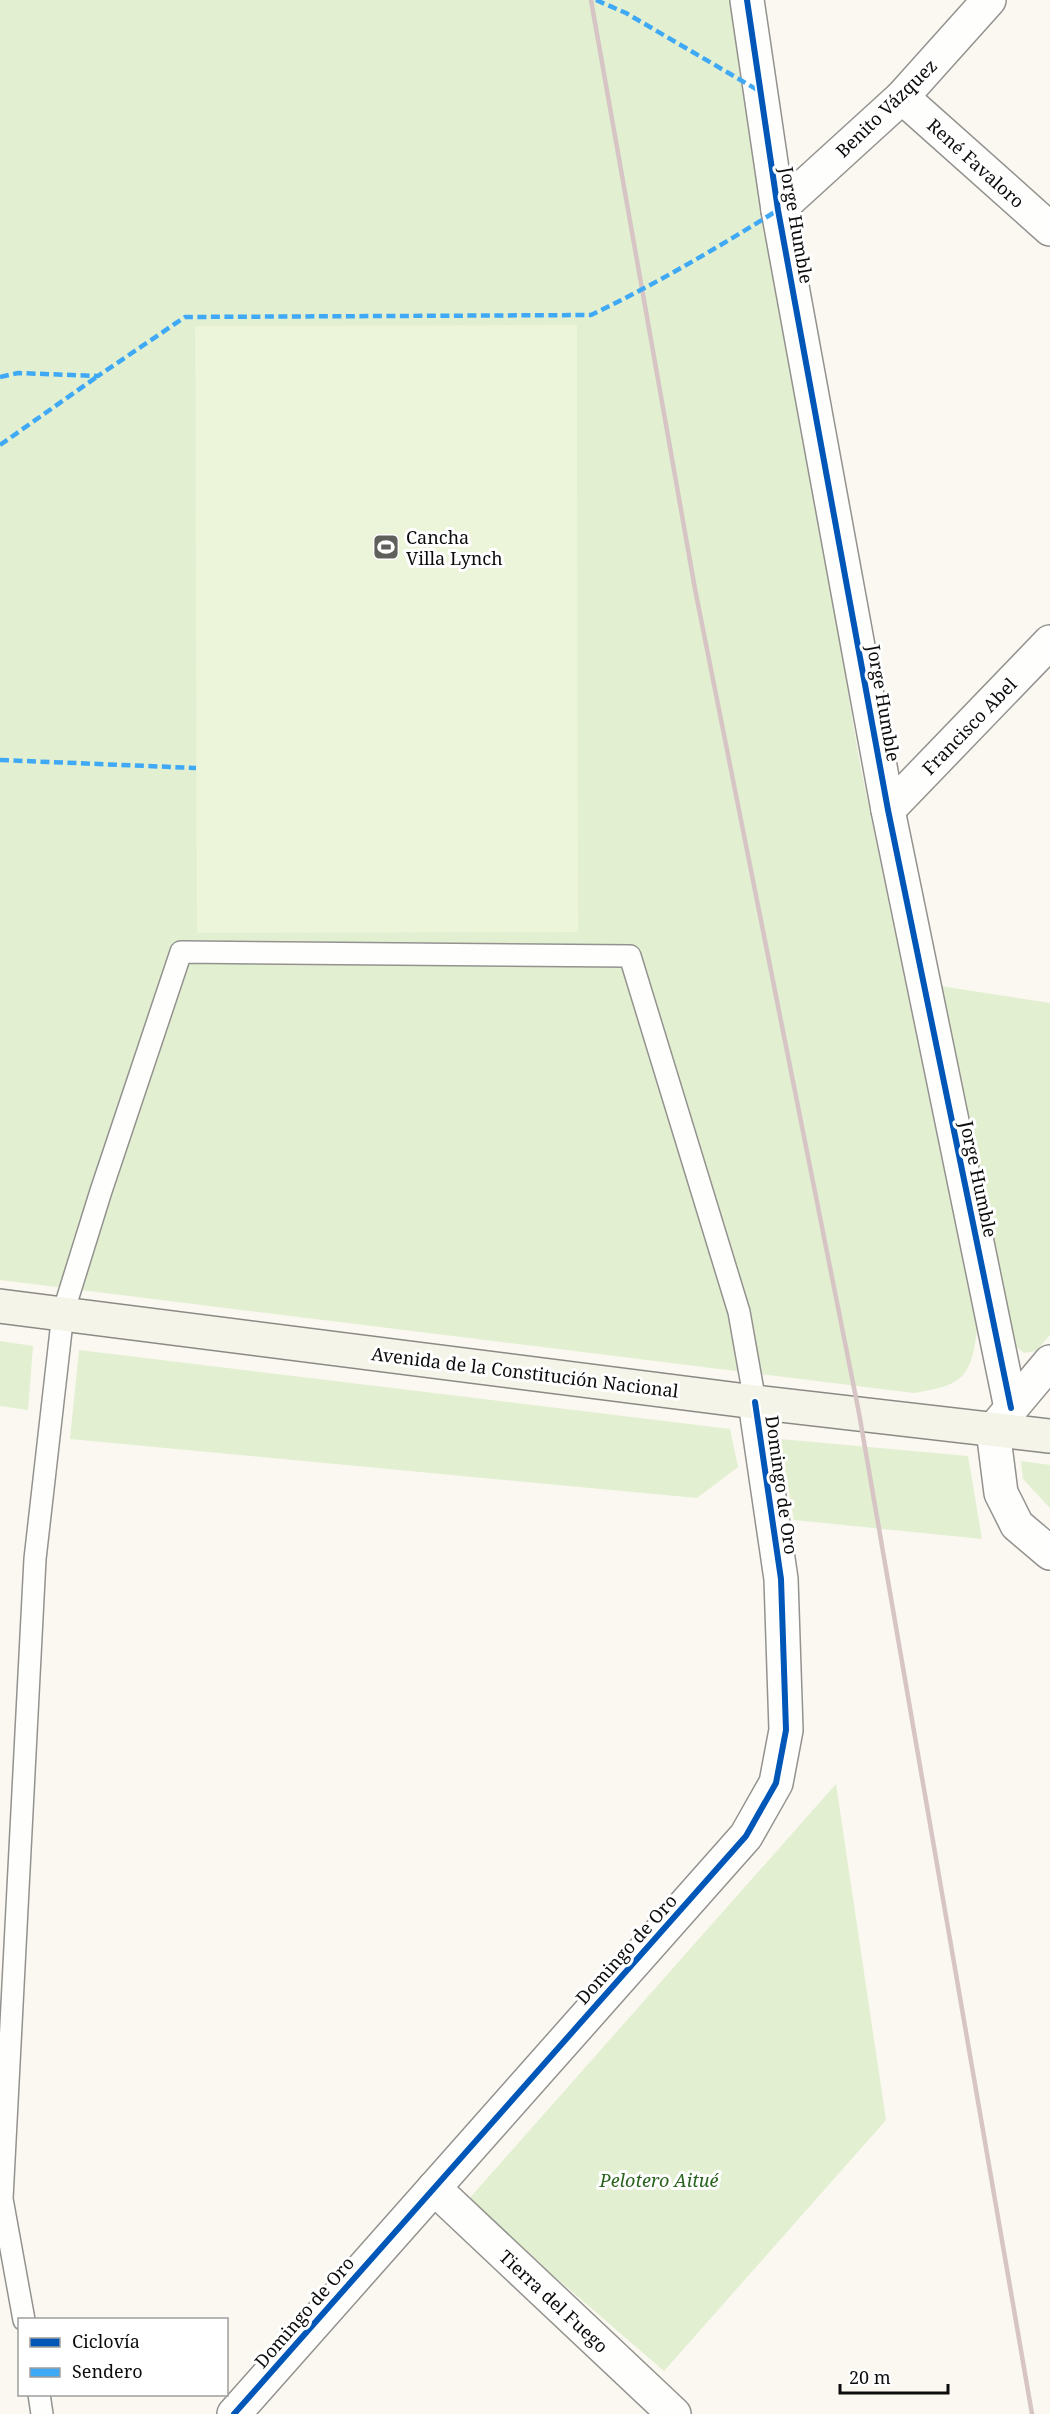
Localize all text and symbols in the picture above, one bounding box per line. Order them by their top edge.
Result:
street label: Benito Vázquez [830,54,942,162]
street label: René Favaloro [922,113,1030,213]
street label: Jorge Humble [775,164,819,285]
place label: Cancha Villa Lynch [406,525,503,570]
sports icon: Cancha Villa Lynch [371,532,401,562]
street label: Jorge Humble [862,642,906,763]
street label: Francisco Abel [917,672,1022,780]
street label: Jorge Humble [955,1118,1003,1239]
street label: Avenida de la Constitución Nacional [370,1341,680,1403]
street label: Domingo de Oro [760,1414,804,1556]
street label: Domingo de Oro [570,1889,682,2009]
park label: Pelotero Aitué [599,2168,720,2192]
street label: Tierra del Fuego [494,2244,614,2358]
street label: Domingo de Oro [249,2251,359,2373]
legend [18,2318,228,2396]
text: Ciclovía [72,2329,140,2353]
scale bar [840,2357,948,2395]
text: Sendero [72,2359,143,2383]
text: 20 m [849,2365,891,2389]

